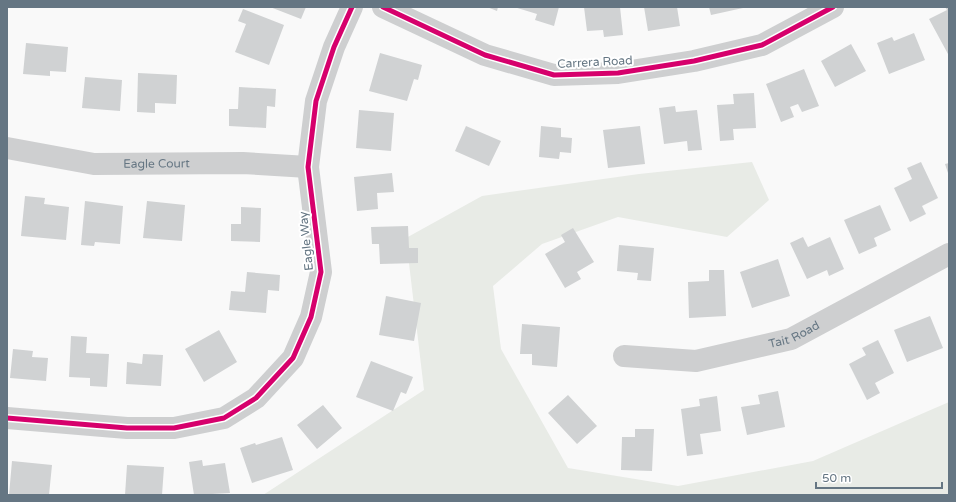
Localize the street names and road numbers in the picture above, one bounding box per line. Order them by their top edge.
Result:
street label: Carrera Road [557,53,633,71]
street label: Eagle Court [123,156,190,171]
street label: Eagle Way [296,210,316,271]
street label: Tait Road [767,318,822,351]

